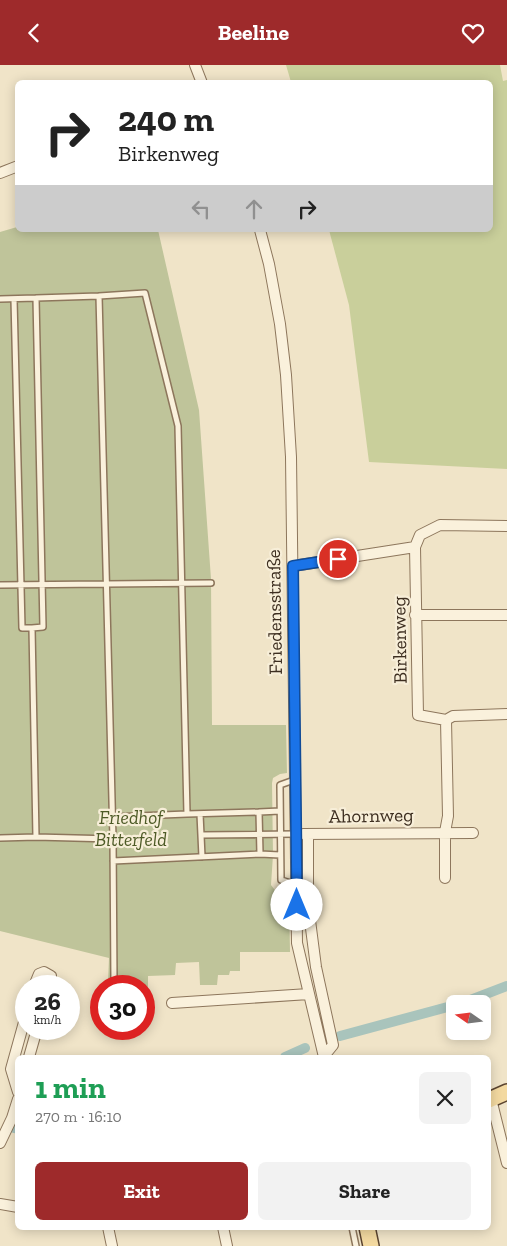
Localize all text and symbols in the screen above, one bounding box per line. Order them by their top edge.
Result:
icon: back [20,19,48,47]
text: Beeline [218,19,289,46]
icon: heart [459,19,487,47]
text: 240 m [118,98,214,140]
icon: right [35,100,100,165]
text: Birkenweg [118,140,219,167]
icon: left [187,195,215,223]
icon: ahead [240,195,268,223]
icon: right [293,195,321,223]
pin [317,538,359,580]
icon: arrive [324,545,352,573]
street label: Friedensstraße [262,549,287,675]
street label: Birkenweg [387,596,412,684]
street label: Ahornweg [328,803,414,828]
park label: Friedhof Bitterfeld [95,806,167,851]
position arrow [270,878,322,930]
speed limit sign: 30 [90,975,155,1040]
text: 26 [34,986,61,1016]
north arrow [446,995,491,1040]
map controls [446,995,491,1040]
text: km/h [34,1013,61,1027]
text: 1 min [35,1070,106,1106]
button: close [419,1072,471,1124]
text: 270 m · 16:10 [35,1107,122,1126]
button: Exit [35,1162,248,1220]
button: Share [258,1162,471,1220]

